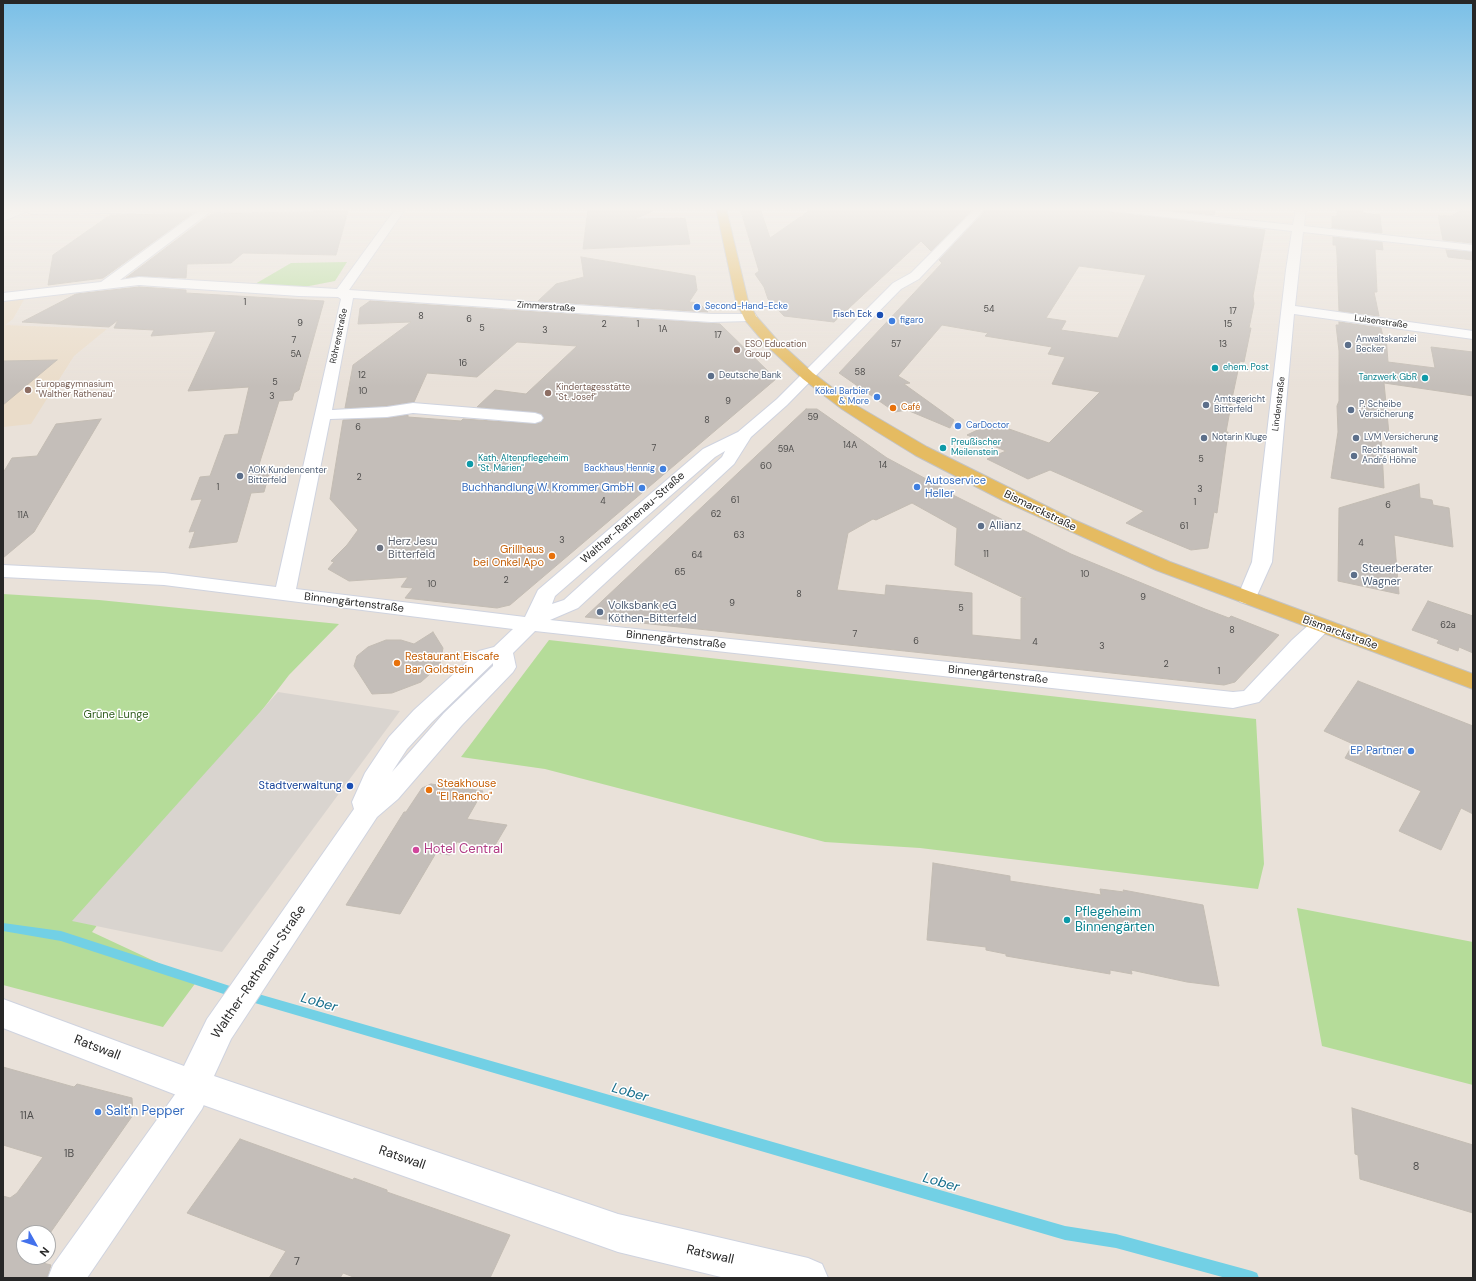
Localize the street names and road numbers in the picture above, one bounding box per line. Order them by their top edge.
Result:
street label: Zimmerstraße [516,300,576,314]
street label: Röhrenstraße [328,307,350,365]
street label: Luisenstraße [1354,313,1408,331]
street label: Lindenstraße [1270,376,1288,432]
street label: Walther-Rathenau-Straße [578,469,688,567]
street label: Bismarckstraße [1002,488,1078,534]
street label: Binnengärtenstraße [303,590,405,616]
street label: Bismarckstraße [1301,613,1379,653]
street label: Binnengärtenstraße [625,628,727,652]
street label: Binnengärtenstraße [947,663,1049,687]
street label: Walther-Rathenau-Straße [209,902,309,1042]
street label: Ratswall [72,1032,122,1064]
street label: Ratswall [377,1143,427,1173]
street label: Ratswall [685,1242,735,1268]

